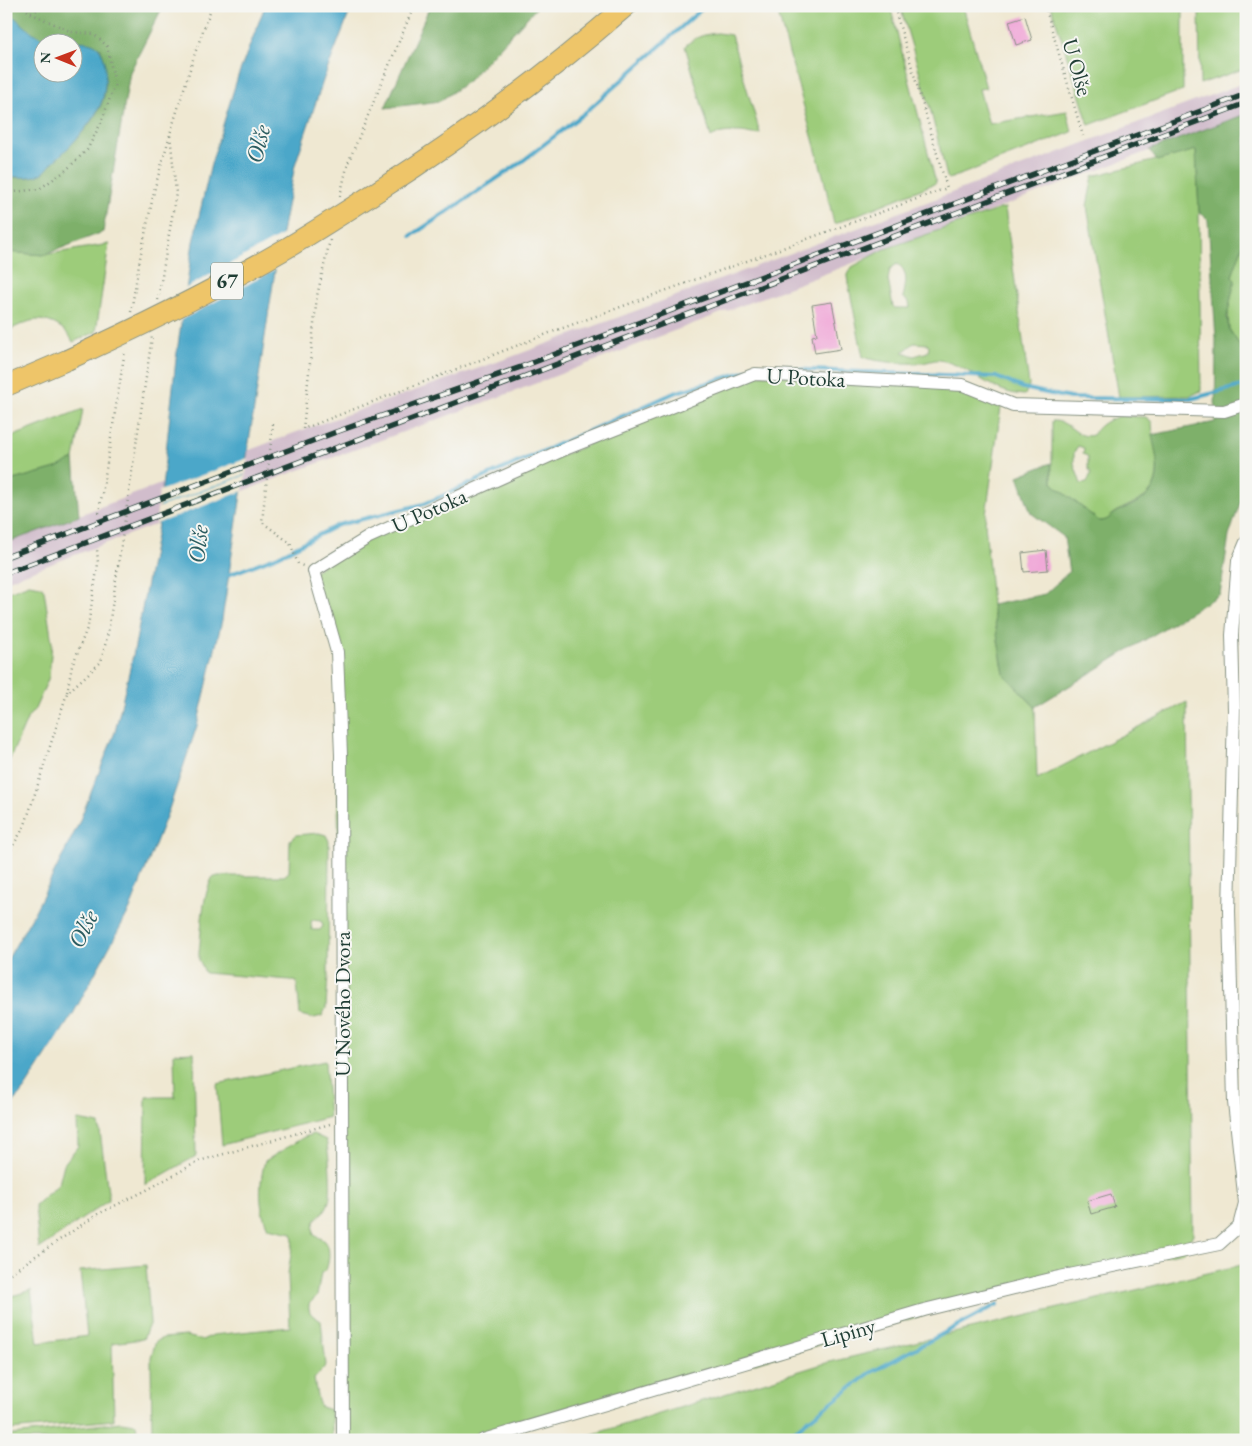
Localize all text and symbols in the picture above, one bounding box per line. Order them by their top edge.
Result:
north arrow [32,32,82,82]
street label: U Olše [1056,35,1100,100]
text: N [36,51,54,64]
water label: Olše [238,121,277,166]
road number: 67 [211,262,243,300]
street label: U Potoka [766,361,846,394]
street label: U Potoka [387,481,471,540]
water label: Olše [180,522,215,565]
water label: Olše [60,904,105,953]
street label: U Nového Dvora [328,931,357,1077]
street label: Lipiny [818,1311,879,1354]

